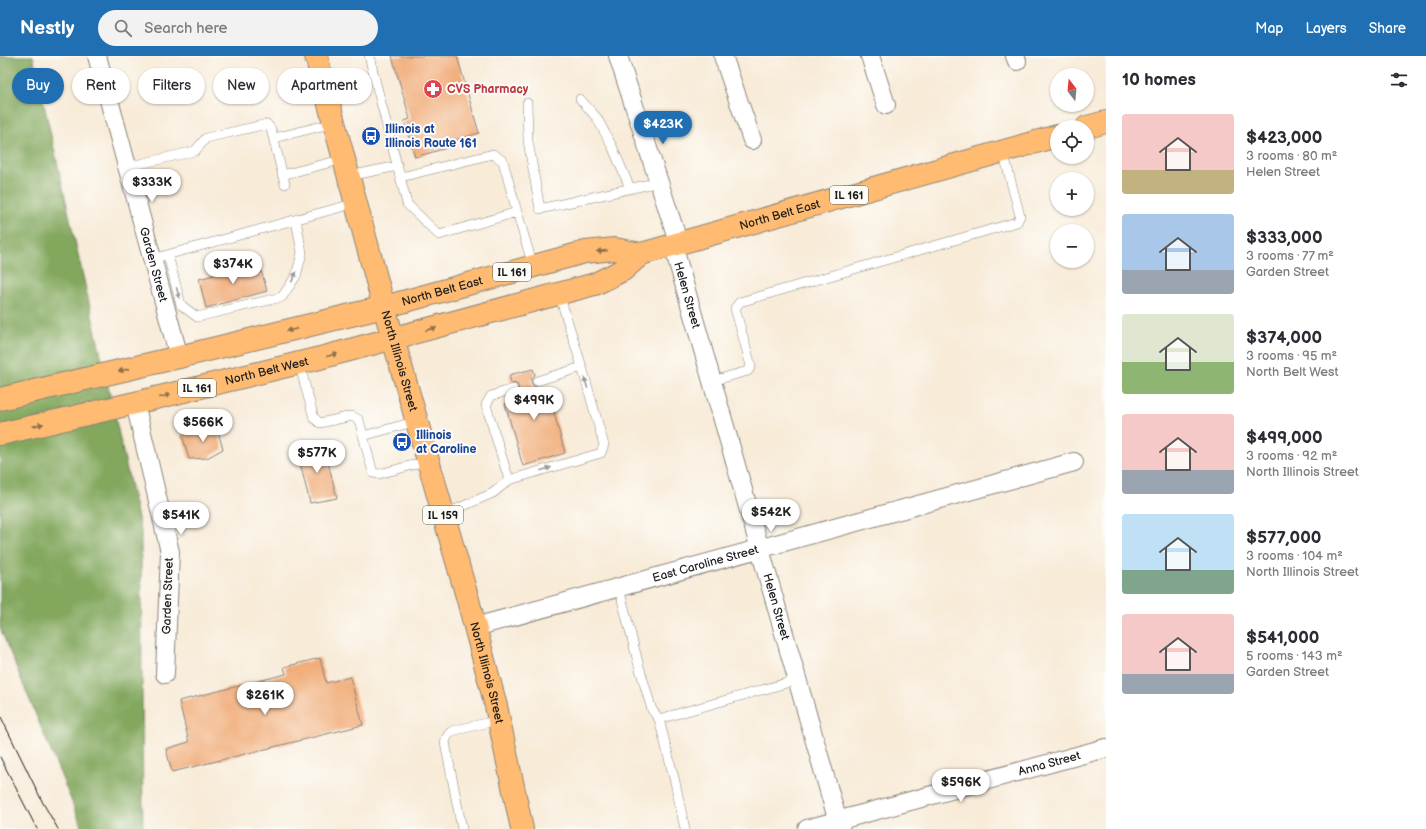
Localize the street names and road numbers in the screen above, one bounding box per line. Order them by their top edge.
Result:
road number: IL 161 [830,186,868,204]
street label: North Belt East [738,196,822,233]
street label: Garden Street [136,225,171,304]
street label: Helen Street [671,260,704,330]
road number: IL 161 [493,263,531,281]
street label: North Belt East [400,273,484,309]
street label: North Illinois Street [378,309,421,413]
street label: North Belt West [223,354,310,388]
road number: IL 161 [178,379,216,397]
road number: IL 159 [423,506,463,524]
street label: East Caroline Street [651,542,760,585]
street label: Garden Street [159,557,177,635]
street label: Helen Street [760,572,793,642]
street label: North Illinois Street [467,620,507,725]
street label: Anna Street [1017,748,1082,779]

